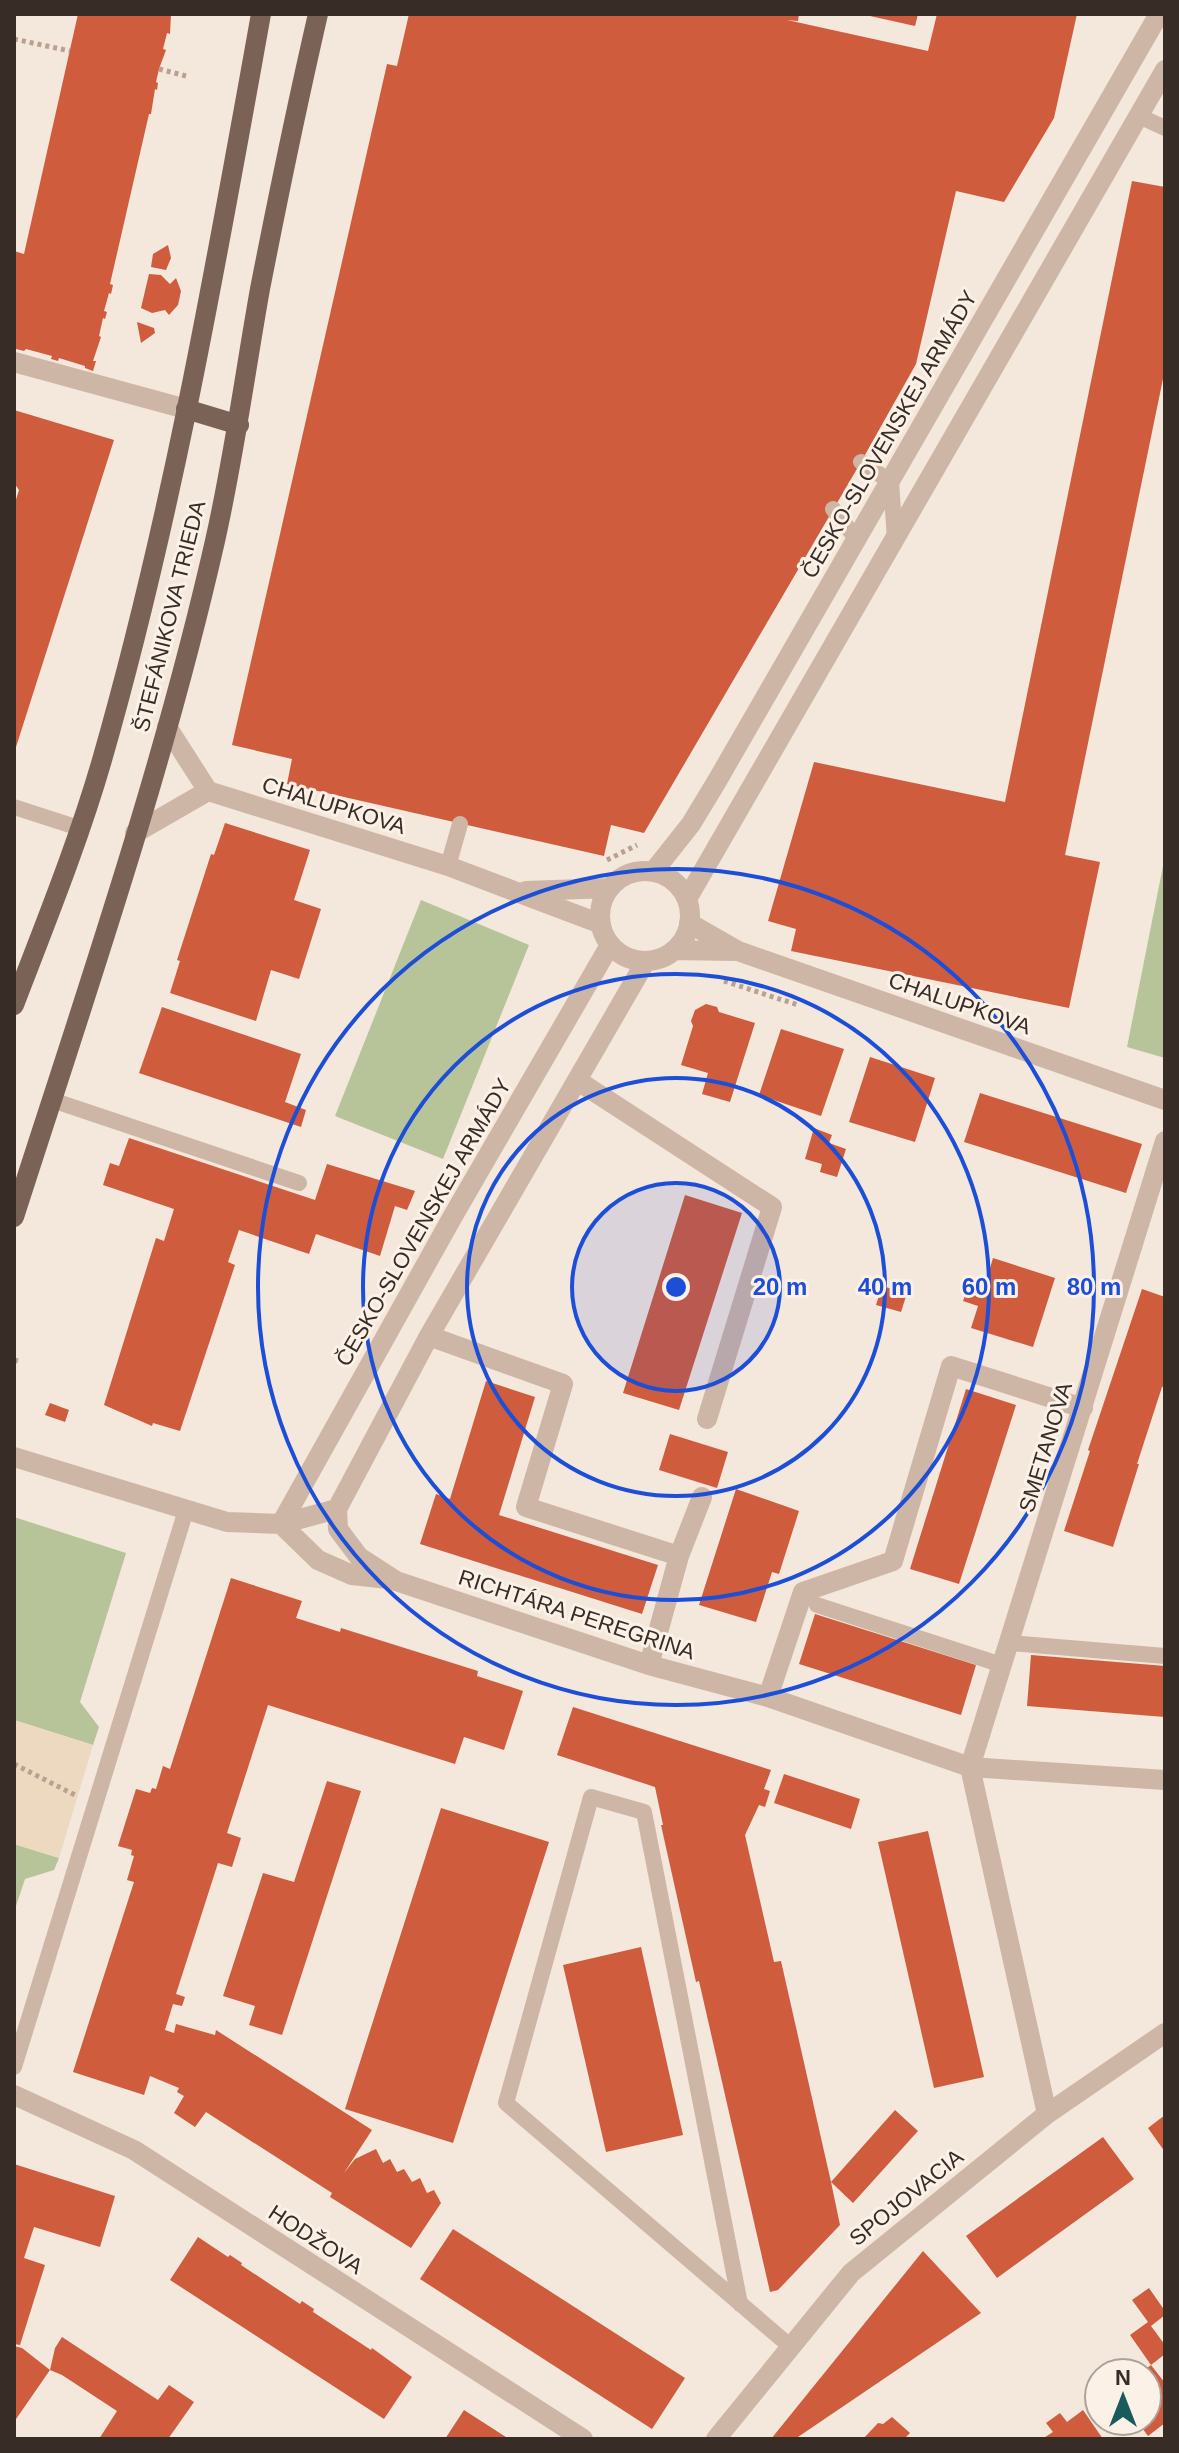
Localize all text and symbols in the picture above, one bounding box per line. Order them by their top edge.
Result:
street label: ČESKO-SLOVENSKEJ ARMÁDY [797,286,982,582]
street label: ŠTEFÁNIKOVA TRIEDA [129,498,210,734]
street label: CHALUPKOVA [259,772,409,839]
street label: CHALUPKOVA [885,967,1035,1040]
street label: ČESKO-SLOVENSKEJ ARMÁDY [331,1074,516,1370]
centre of rings [662,1273,690,1301]
text: 20 m [753,1273,807,1300]
text: 40 m [858,1273,912,1300]
text: 60 m [962,1273,1016,1300]
text: 80 m [1067,1273,1121,1300]
street label: SMETANOVA [1014,1379,1077,1515]
street label: RICHTÁRA PEREGRINA [456,1564,698,1665]
street label: SPOJOVACIA [844,2144,968,2251]
street label: HODŽOVA [264,2200,368,2279]
north arrow [1083,2357,1163,2437]
text: N [1115,2365,1131,2390]

